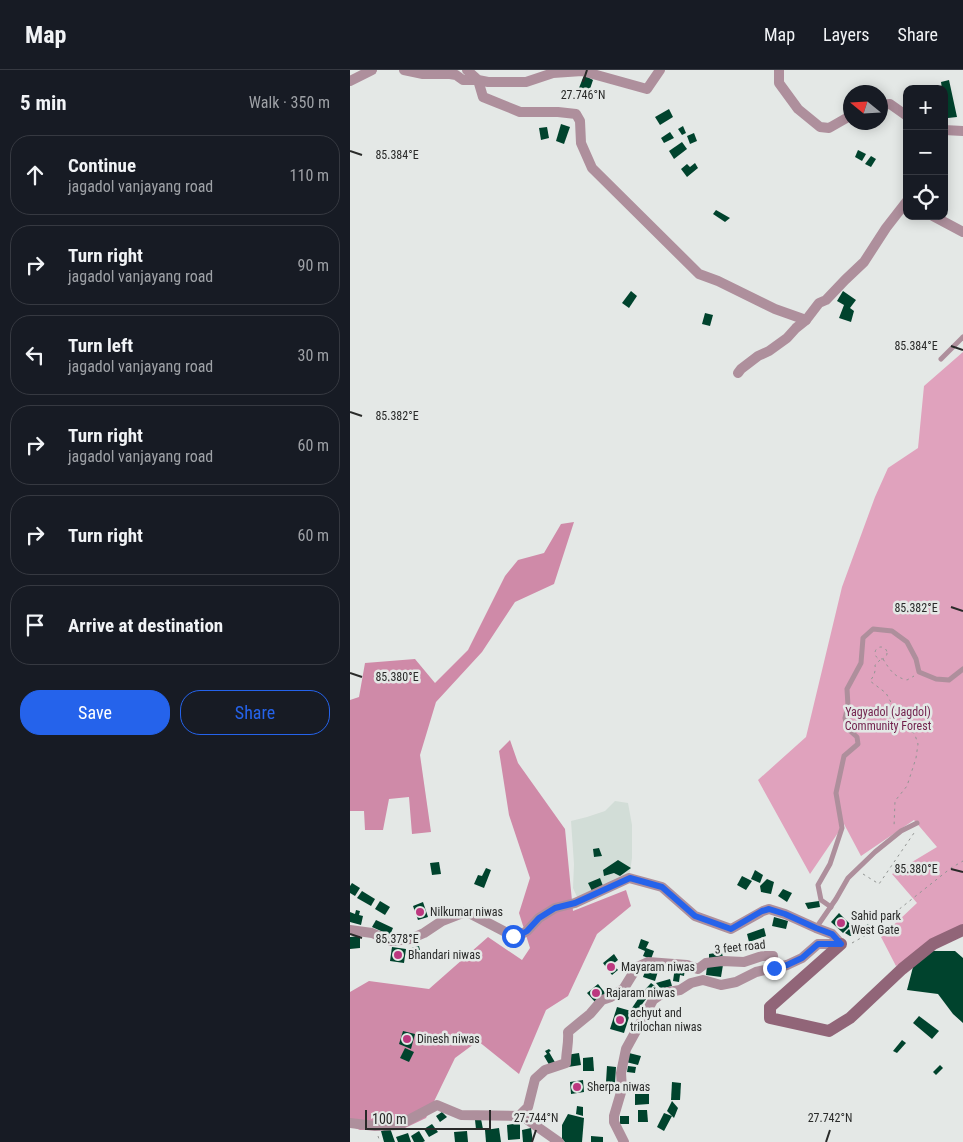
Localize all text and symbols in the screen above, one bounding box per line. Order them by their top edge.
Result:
text: Map [25,21,66,49]
text: Map [764,24,795,45]
text: Layers [823,24,870,45]
text: Share [898,24,938,45]
north arrow [843,85,888,130]
map controls [903,85,948,220]
button: + [903,85,948,130]
text: 27.746°N [561,88,605,102]
text: 5 min [20,91,67,115]
text: Walk · 350 m [249,93,330,112]
button: − [903,130,948,175]
text: 85.384°E [375,148,419,162]
text: Continue [68,154,136,177]
icon: ahead [21,161,49,189]
text: 110 m [290,166,329,185]
button: locate [903,175,948,220]
text: jagadol vanjayang road [68,177,213,196]
text: Turn right [68,244,143,267]
icon: right [21,251,49,279]
text: 90 m [297,256,329,275]
text: jagadol vanjayang road [68,267,213,286]
text: Turn left [68,334,133,357]
text: 85.384°E [894,339,938,353]
icon: left [21,341,49,369]
text: 30 m [297,346,329,365]
text: jagadol vanjayang road [68,357,213,376]
text: 85.382°E [375,409,419,423]
text: Turn right [68,424,143,447]
icon: right [21,431,49,459]
text: 60 m [297,436,329,455]
text: jagadol vanjayang road [68,447,213,466]
icon: right [21,521,49,549]
text: Turn right [68,524,143,547]
text: 60 m [297,526,329,545]
text: 85.382°E [894,601,938,615]
icon: arrive [21,611,49,639]
text: Arrive at destination [68,614,223,637]
text: 85.380°E [375,670,419,684]
button: Save [20,690,170,735]
button: Share [180,690,330,735]
park label: Yagyadol (Jagdol) Community Forest [845,705,932,733]
text: 85.380°E [894,862,938,876]
place label: Nilkumar niwas [430,905,503,919]
marker: Nilkumar niwas [414,906,426,918]
place label: Sahid park West Gate [851,909,902,937]
marker: Sahid park West Gate [835,917,847,929]
route start [502,925,525,948]
text: 85.378°E [375,932,419,946]
street label: 3 feet road [714,937,766,957]
place label: Bhandari niwas [408,948,480,962]
marker: Bhandari niwas [392,949,404,961]
route end [763,957,786,980]
place label: Mayaram niwas [621,960,695,974]
marker: Mayaram niwas [605,961,617,973]
place label: Rajaram niwas [606,986,675,1000]
marker: Rajaram niwas [590,987,602,999]
place label: achyut and trilochan niwas [630,1006,702,1034]
marker: achyut and trilochan niwas [614,1014,626,1026]
place label: Dinesh niwas [417,1032,480,1046]
marker: Dinesh niwas [401,1033,413,1045]
place label: Sherpa niwas [587,1080,650,1094]
marker: Sherpa niwas [571,1081,583,1093]
scale bar [365,1107,491,1130]
text: 100 m [372,1111,407,1127]
text: 27.744°N [514,1111,558,1125]
text: 27.742°N [808,1111,852,1125]

